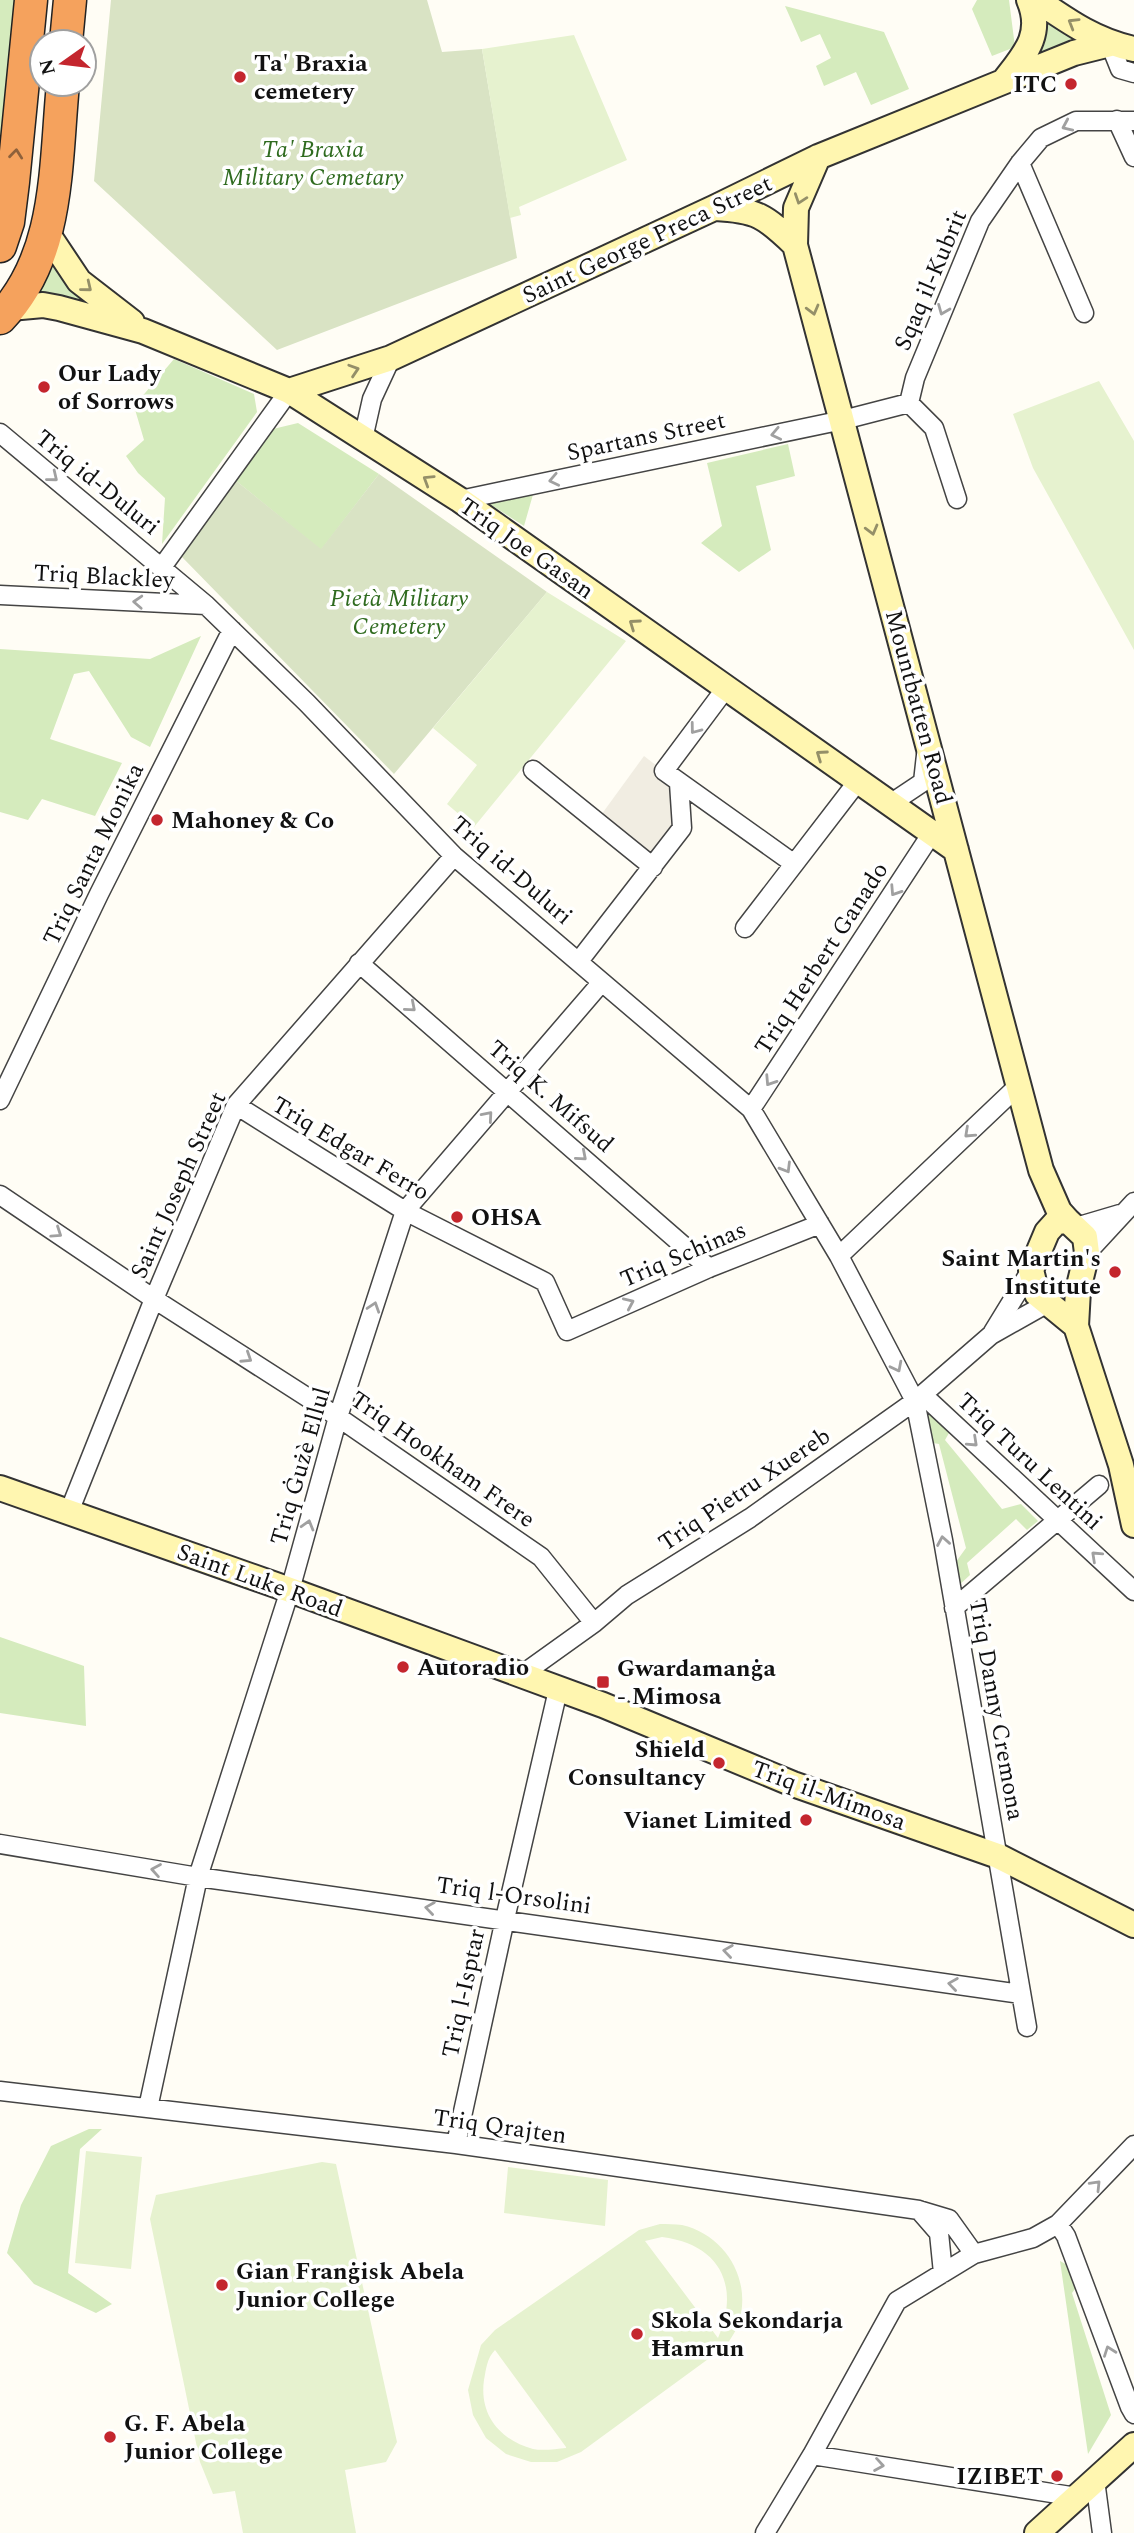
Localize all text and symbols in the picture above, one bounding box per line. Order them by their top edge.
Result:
one-way arrow [1067,19,1080,32]
north arrow [28,28,98,98]
place label: Ta' Braxia cemetery [254,46,368,110]
text: N [32,56,64,78]
place label: ITC [1013,67,1057,103]
marker: Ta' Braxia cemetery [232,69,248,85]
marker: ITC [1063,76,1079,92]
one-way arrow [1062,118,1074,132]
park label: Ta' Braxia Military Cemetary [223,132,404,196]
one-way arrow [8,148,23,159]
street label: Saint George Preca Street [516,166,778,314]
one-way arrow [794,193,808,205]
street label: Sqaq il-Kubrit [885,204,977,357]
one-way arrow [79,279,92,292]
one-way arrow [938,303,952,315]
one-way arrow [805,304,819,316]
place label: Our Lady of Sorrows [58,356,175,420]
one-way arrow [347,364,359,378]
marker: Our Lady of Sorrows [36,379,52,395]
street label: Spartans Street [564,403,729,471]
street label: Triq id-Duluri [27,421,168,544]
one-way arrow [770,425,782,440]
one-way arrow [44,469,57,481]
one-way arrow [548,472,560,487]
one-way arrow [422,476,435,489]
street label: Triq Joe Gasan [452,489,601,609]
one-way arrow [864,524,878,536]
street label: Triq Blackley [33,555,177,599]
park label: Pietà Military Cemetery [330,581,469,645]
one-way arrow [132,595,143,610]
street label: Mountbatten Road [875,606,961,808]
one-way arrow [629,619,642,632]
one-way arrow [690,721,703,734]
one-way arrow [816,751,829,763]
street label: Triq Santa Monika [34,757,154,952]
place label: Mahoney & Co [171,803,334,839]
street label: Triq id-Duluri [442,807,580,934]
marker: Mahoney & Co [149,812,165,828]
street label: Triq Herbert Ganado [746,855,898,1062]
one-way arrow [890,883,903,896]
one-way arrow [402,999,415,1011]
street label: Triq K. Mifsud [479,1032,621,1162]
one-way arrow [766,1073,778,1086]
street label: Saint Joseph Street [122,1086,236,1285]
street label: Triq Edgar Ferro [265,1087,436,1210]
one-way arrow [480,1111,493,1124]
one-way arrow [964,1124,977,1137]
one-way arrow [574,1148,587,1161]
one-way arrow [778,1160,791,1173]
place label: OHSA [471,1200,542,1236]
marker: OHSA [449,1209,465,1225]
street label: Triq Schinas [615,1212,752,1298]
one-way arrow [49,1225,62,1238]
place label: Saint Martin's Institute [942,1241,1101,1305]
marker: Saint Martin's Institute [1107,1264,1123,1280]
one-way arrow [622,1297,634,1311]
one-way arrow [366,1301,380,1314]
one-way arrow [239,1349,252,1362]
one-way arrow [889,1359,902,1372]
street label: Triq Hookham Frere [342,1382,542,1537]
street label: Triq Ġużè Ellul [261,1383,341,1550]
street label: Triq Turu Lentini [948,1384,1110,1539]
street label: Triq Pietru Xuereb [651,1419,838,1561]
one-way arrow [965,1433,978,1446]
one-way arrow [300,1519,314,1531]
street label: Saint Luke Road [172,1534,348,1628]
one-way arrow [936,1535,951,1547]
one-way arrow [1091,1551,1104,1564]
street label: Triq Danny Cremona [959,1595,1033,1823]
place label: Autoradio [417,1650,529,1686]
place label: Gwardamanġa - Mimosa [617,1651,776,1715]
marker: Autoradio [395,1659,411,1675]
marker: Gwardamanġa - Mimosa [595,1674,611,1690]
place label: Shield Consultancy [568,1732,707,1796]
street label: Triq il-Mimosa [747,1751,911,1841]
marker: Shield Consultancy [711,1755,727,1771]
place label: Vianet Limited [623,1803,792,1839]
marker: Vianet Limited [798,1812,814,1828]
one-way arrow [150,1863,162,1878]
street label: Triq l-Orsolini [434,1867,594,1925]
one-way arrow [424,1901,436,1916]
street label: Triq l-Isptar [433,1925,495,2061]
one-way arrow [722,1944,734,1959]
one-way arrow [947,1977,959,1992]
street label: Triq Qrajten [431,2100,569,2154]
one-way arrow [1087,2180,1100,2193]
place label: Gian Franġisk Abela Junior College [236,2254,465,2318]
marker: Gian Franġisk Abela Junior College [214,2277,230,2293]
place label: Skola Sekondarja Ħamrun [651,2303,843,2367]
marker: Skola Sekondarja Ħamrun [629,2326,645,2342]
one-way arrow [1103,2345,1117,2357]
place label: G. F. Abela Junior College [124,2406,283,2470]
marker: G. F. Abela Junior College [102,2429,118,2445]
one-way arrow [873,2457,885,2472]
place label: IZIBET [956,2459,1043,2495]
marker: IZIBET [1049,2468,1065,2484]

